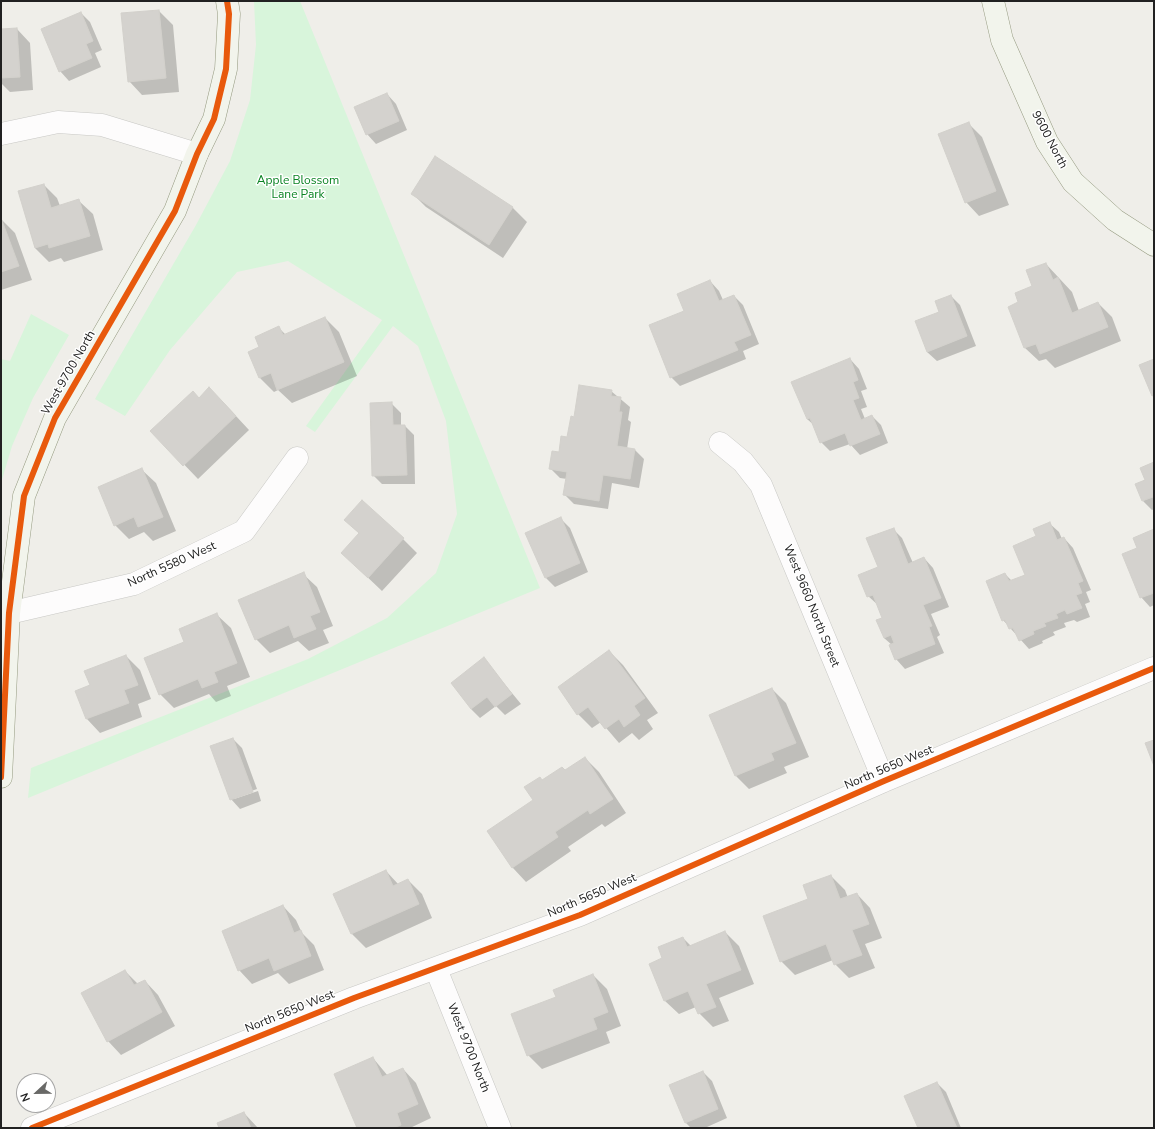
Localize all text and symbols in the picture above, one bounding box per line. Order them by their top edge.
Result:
street label: 9600 North [1028,109,1070,171]
park label: Apple Blossom Lane Park [257,174,339,202]
street label: West 9700 North [39,328,99,418]
street label: North 5580 West [126,539,218,591]
street label: West 9660 North Street [780,543,842,669]
street label: North 5650 West [842,743,936,793]
street label: North 5650 West [545,871,639,921]
street label: North 5650 West [243,988,337,1036]
street label: West 9700 North [444,1001,492,1095]
north arrow [16,1073,56,1113]
text: N [17,1091,34,1104]

